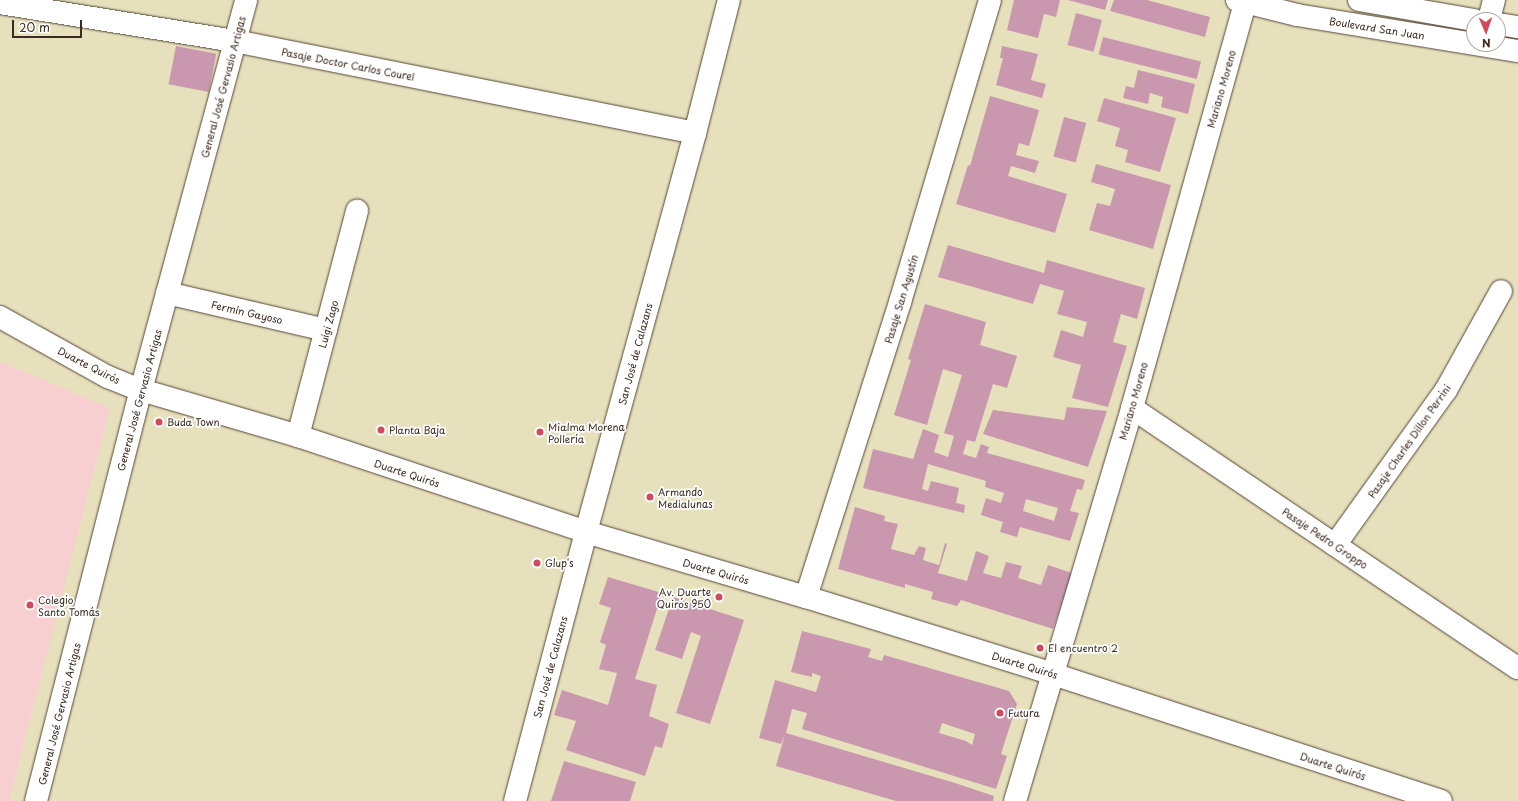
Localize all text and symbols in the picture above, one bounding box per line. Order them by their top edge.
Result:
scale bar [14,12,84,38]
north arrow [1466,12,1506,52]
street label: General José Gervasio Artigas [198,15,248,159]
street label: Boulevard San Juan [1329,15,1425,41]
text: 20 m [19,18,50,36]
text: N [1482,35,1491,52]
street label: Pasaje Doctor Carlos Courel [280,45,416,83]
street label: Mariano Moreno [1204,49,1238,129]
street label: Pasaje San Agustín [882,254,920,344]
street label: Fermín Gayoso [210,298,284,326]
street label: Luigi Zago [316,298,340,350]
street label: San José de Calazans [616,302,654,406]
street label: General José Gervasio Artigas [114,328,164,472]
street label: Duarte Quirós [56,344,122,386]
street label: Mariano Moreno [1116,361,1150,441]
street label: Pasaje Charles Dillon Perrini [1365,381,1453,501]
place label: Buda Town [167,416,219,428]
marker: Buda Town [154,417,164,427]
place label: Mialma Morena Pollería [548,420,625,444]
place label: Planta Baja [389,424,445,436]
marker: Planta Baja [376,425,386,435]
marker: Mialma Morena Pollería [535,427,545,437]
street label: Duarte Quirós [372,457,442,489]
place label: Armando Medialunas [658,485,713,508]
marker: Armando Medialunas [645,492,655,502]
street label: Pasaje Pedro Groppo [1280,505,1370,571]
street label: Duarte Quirós [681,556,751,586]
place label: Glup's [545,557,574,569]
marker: Glup's [532,558,542,568]
place label: Av. Duarte Quirós 950 [657,585,711,608]
marker: Av. Duarte Quirós 950 [714,592,724,602]
place label: Colegio Santo Tomás [38,593,100,616]
marker: Colegio Santo Tomás [25,600,35,610]
street label: San José de Calazans [531,615,569,719]
street label: General José Gervasio Artigas [36,642,82,786]
place label: El encuentro 2 [1048,642,1118,654]
marker: El encuentro 2 [1035,643,1045,653]
street label: Duarte Quirós [990,649,1060,681]
place label: Futura [1008,707,1040,719]
marker: Futura [995,708,1005,718]
street label: Duarte Quirós [1298,750,1368,782]

